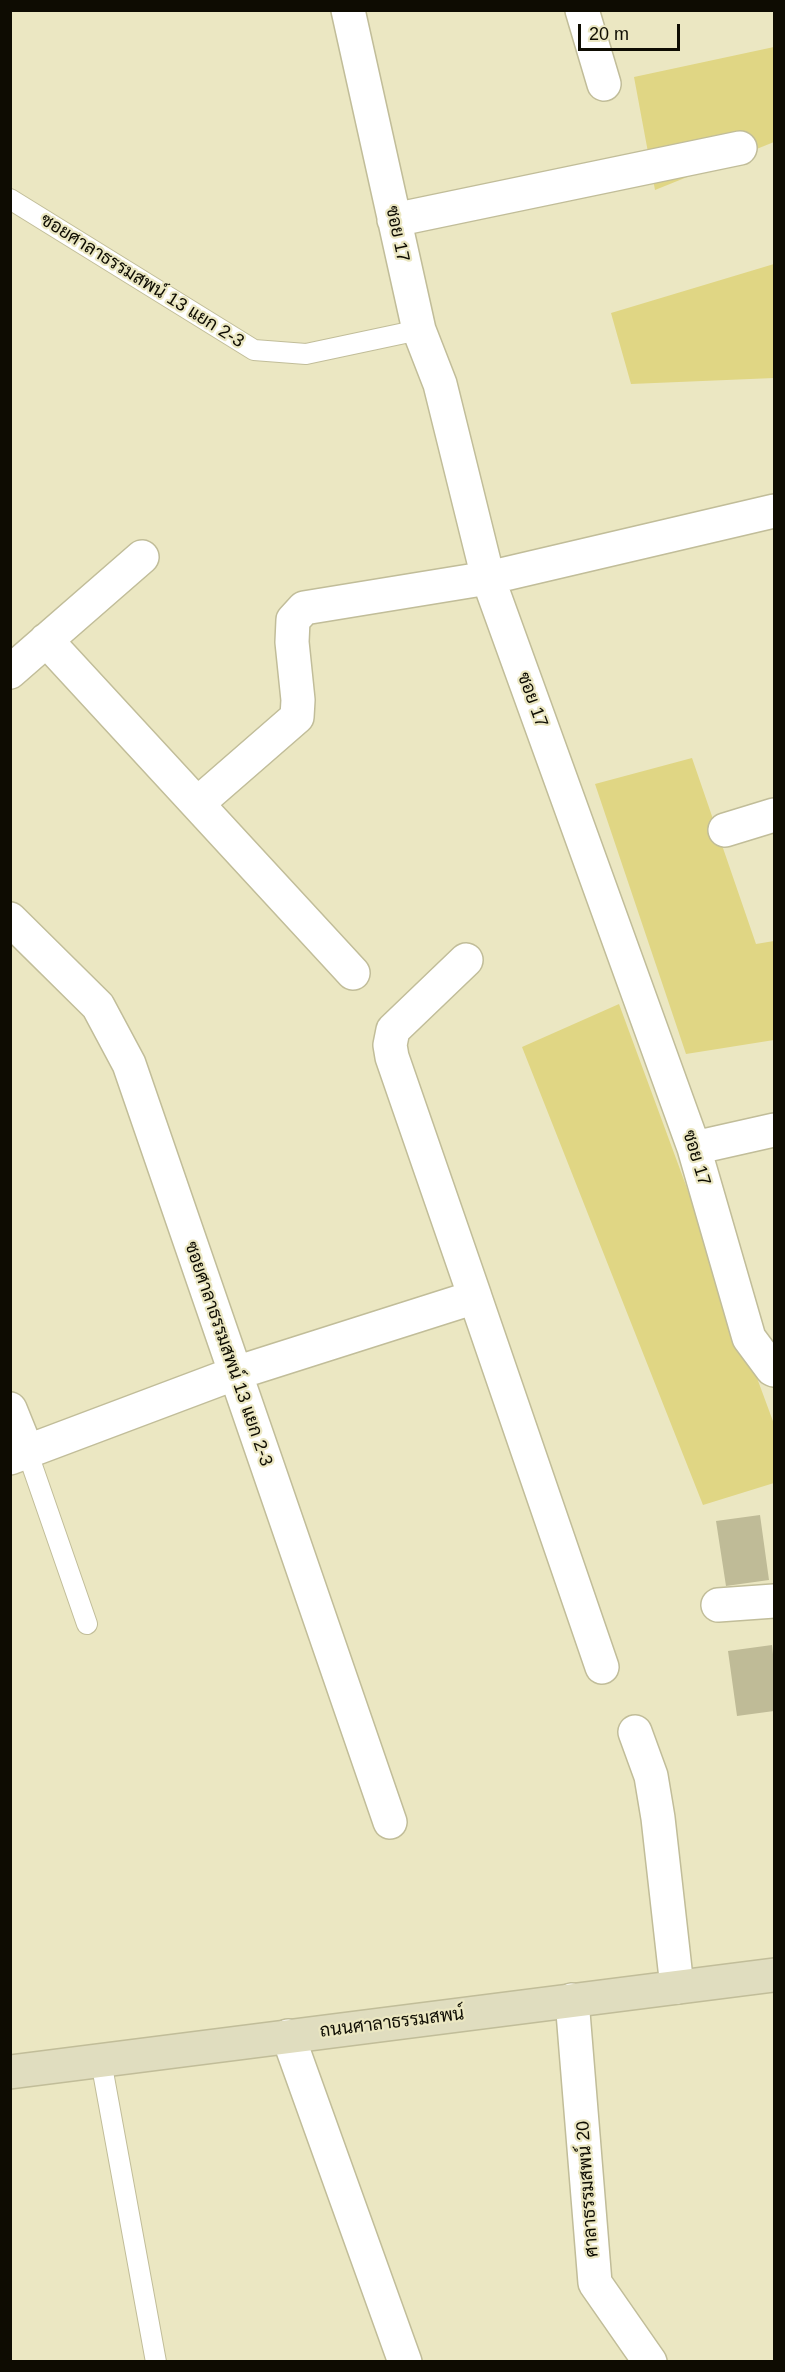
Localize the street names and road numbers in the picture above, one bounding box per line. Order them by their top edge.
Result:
street label: ซอย 17 [381,204,413,264]
street label: ซอยศาลาธรรมสพน์ 13 แยก 2-3 [36,209,248,353]
street label: ซอย 17 [512,670,552,730]
street label: ซอย 17 [677,1128,715,1188]
street label: ซอยศาลาธรรมสพน์ 13 แยก 2-3 [179,1239,277,1469]
street label: ถนนศาลาธรรมสพน์ [319,2003,465,2043]
street label: ศาลาธรรมสพน์ 20 [572,2120,604,2258]

